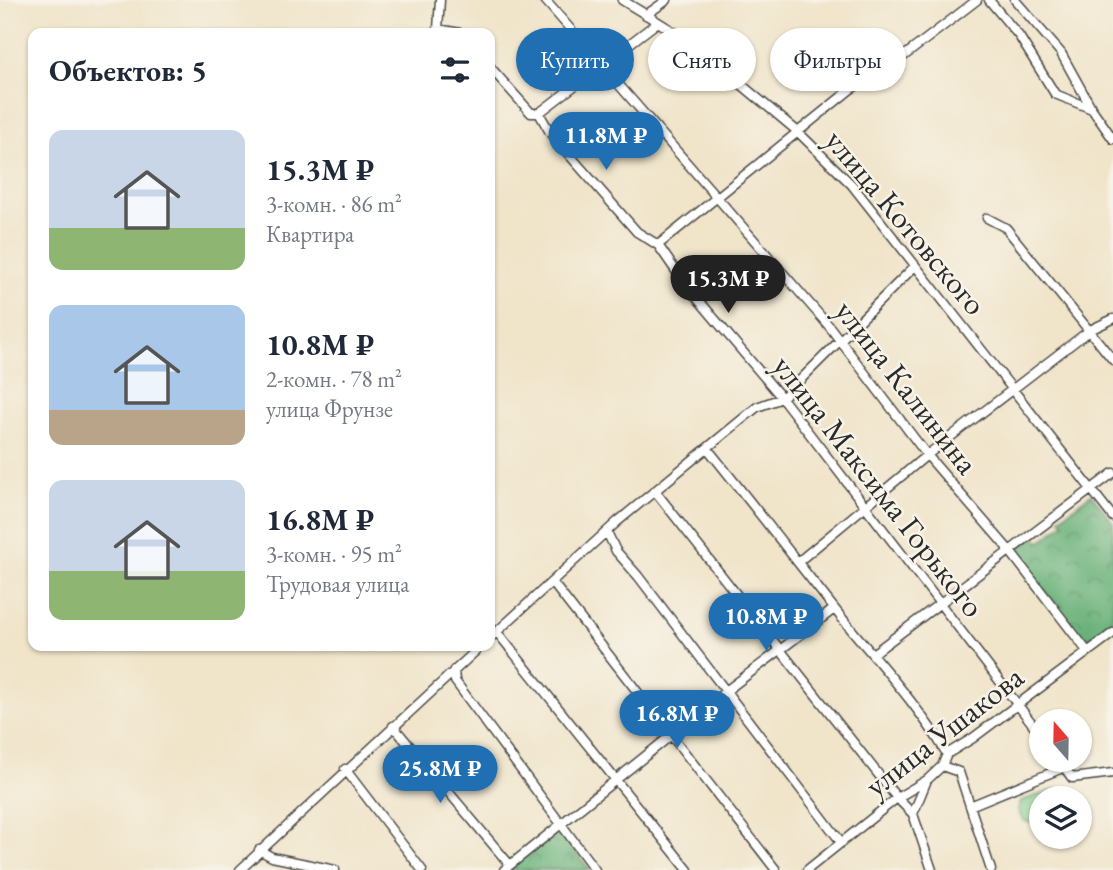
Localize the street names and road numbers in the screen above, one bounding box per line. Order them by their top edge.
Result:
street label: улица Котовского [816,120,996,324]
street label: улица Калинина [826,291,988,483]
street label: улица Максима Горького [763,346,995,626]
street label: улица Ушакова [856,656,1032,806]

